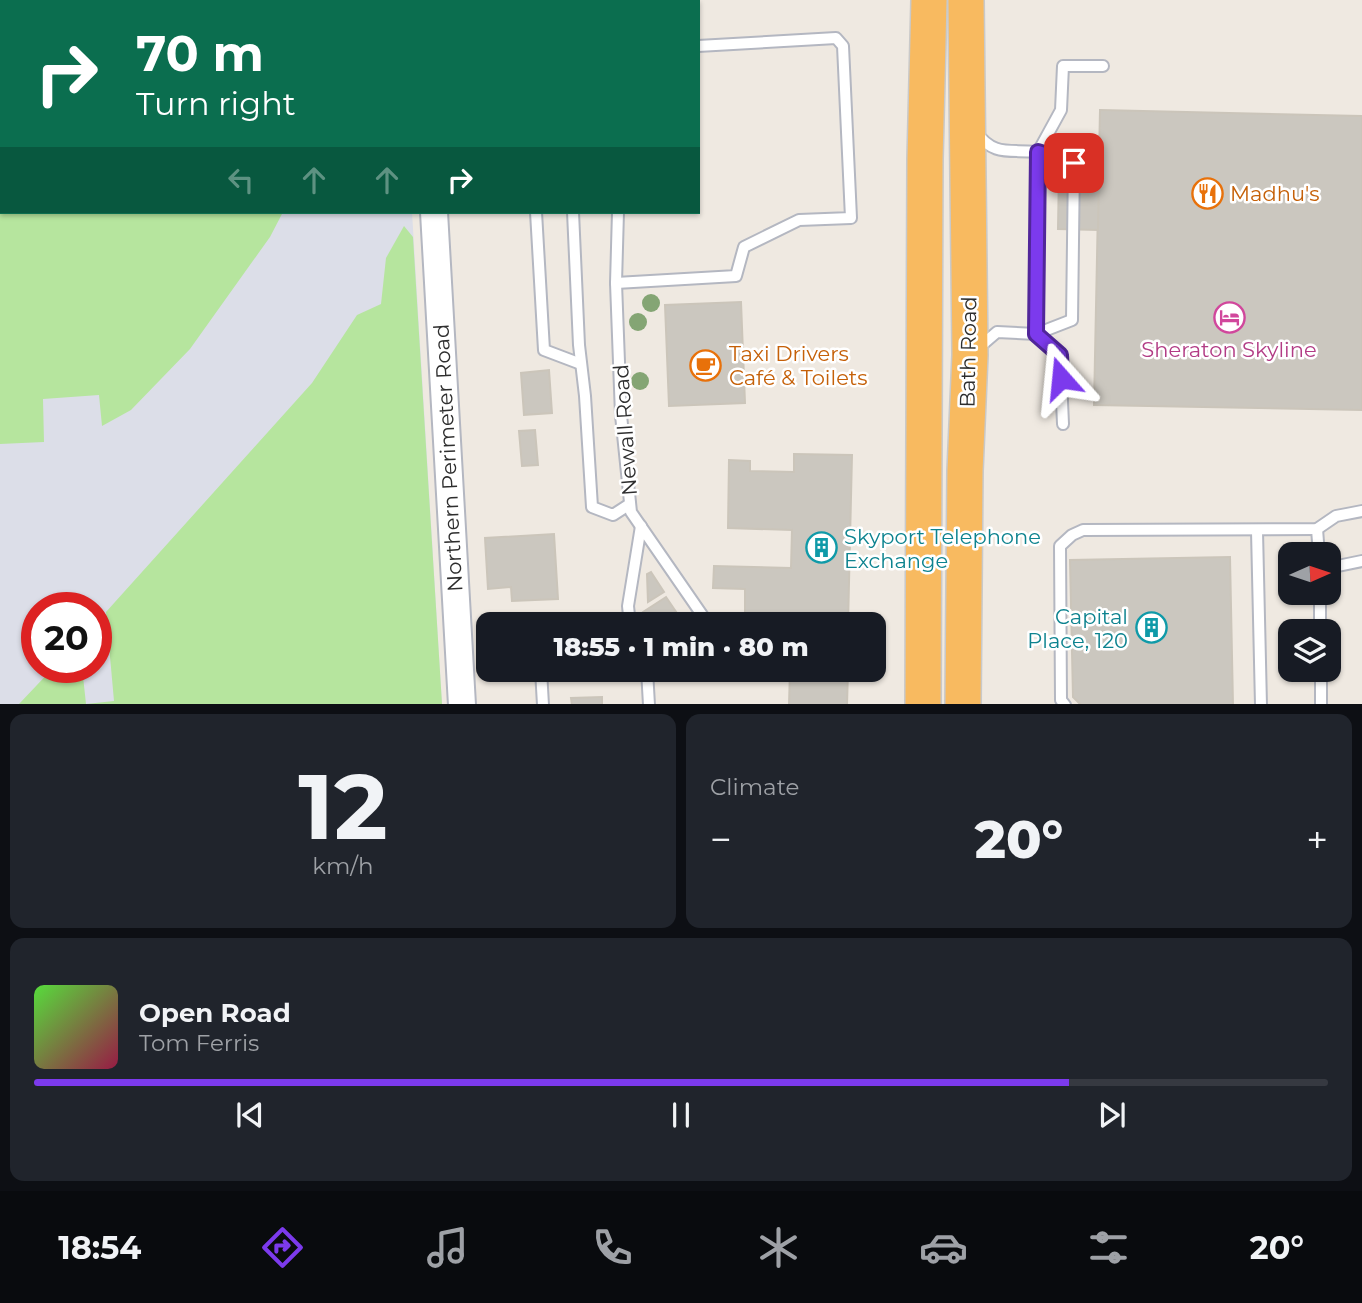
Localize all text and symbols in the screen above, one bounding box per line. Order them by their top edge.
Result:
text: 70 m [136,24,264,83]
icon: right [21,28,112,119]
text: Turn right [136,84,296,123]
pin [1044,133,1104,193]
icon: arrive [1055,144,1093,182]
icon: left [222,161,260,199]
icon: ahead [295,161,333,199]
icon: ahead [368,161,406,199]
icon: right [441,161,479,199]
restaurant icon: Madhu's [1190,176,1224,210]
place label: Madhu's [1230,181,1319,206]
street label: Bath Road [955,296,981,408]
hotel icon: Sheraton Skyline [1212,300,1246,334]
street label: Northern Perimeter Road [428,323,468,593]
place label: Sheraton Skyline [1141,337,1317,362]
place label: Taxi Drivers Café & Toilets [729,341,868,390]
position arrow [1024,341,1098,415]
cafe icon: Taxi Drivers Café & Toilets [689,348,723,382]
street label: Newall Road [608,363,642,497]
place label: Skyport Telephone Exchange [844,524,1041,573]
building icon: Skyport Telephone Exchange [804,531,838,565]
north arrow [1278,542,1340,606]
map controls [1278,542,1341,682]
speed limit sign: 20 [21,592,112,683]
place label: Capital Place, 120 [1027,604,1128,653]
building icon: Capital Place, 120 [1134,611,1168,645]
button: layers [1278,619,1341,682]
text: 18:55 · 1 min · 80 m [553,631,809,663]
text: 12 [298,751,388,862]
text: Climate [710,773,799,801]
text: 20° [975,808,1063,871]
text: − [710,816,732,863]
text: + [1306,816,1328,863]
text: km/h [312,852,374,880]
text: Open Road [139,997,291,1029]
text: Tom Ferris [139,1029,259,1057]
icon: previous [231,1096,269,1134]
icon: pause [662,1096,700,1134]
icon: next [1093,1096,1131,1134]
icon: directions [258,1223,307,1272]
icon: music [423,1223,472,1272]
icon: phone [588,1223,637,1272]
icon: climate [754,1223,803,1272]
icon: car [919,1223,968,1272]
icon: filters [1084,1223,1133,1272]
text: 18:54 [58,1228,141,1267]
text: 20° [1250,1228,1304,1267]

